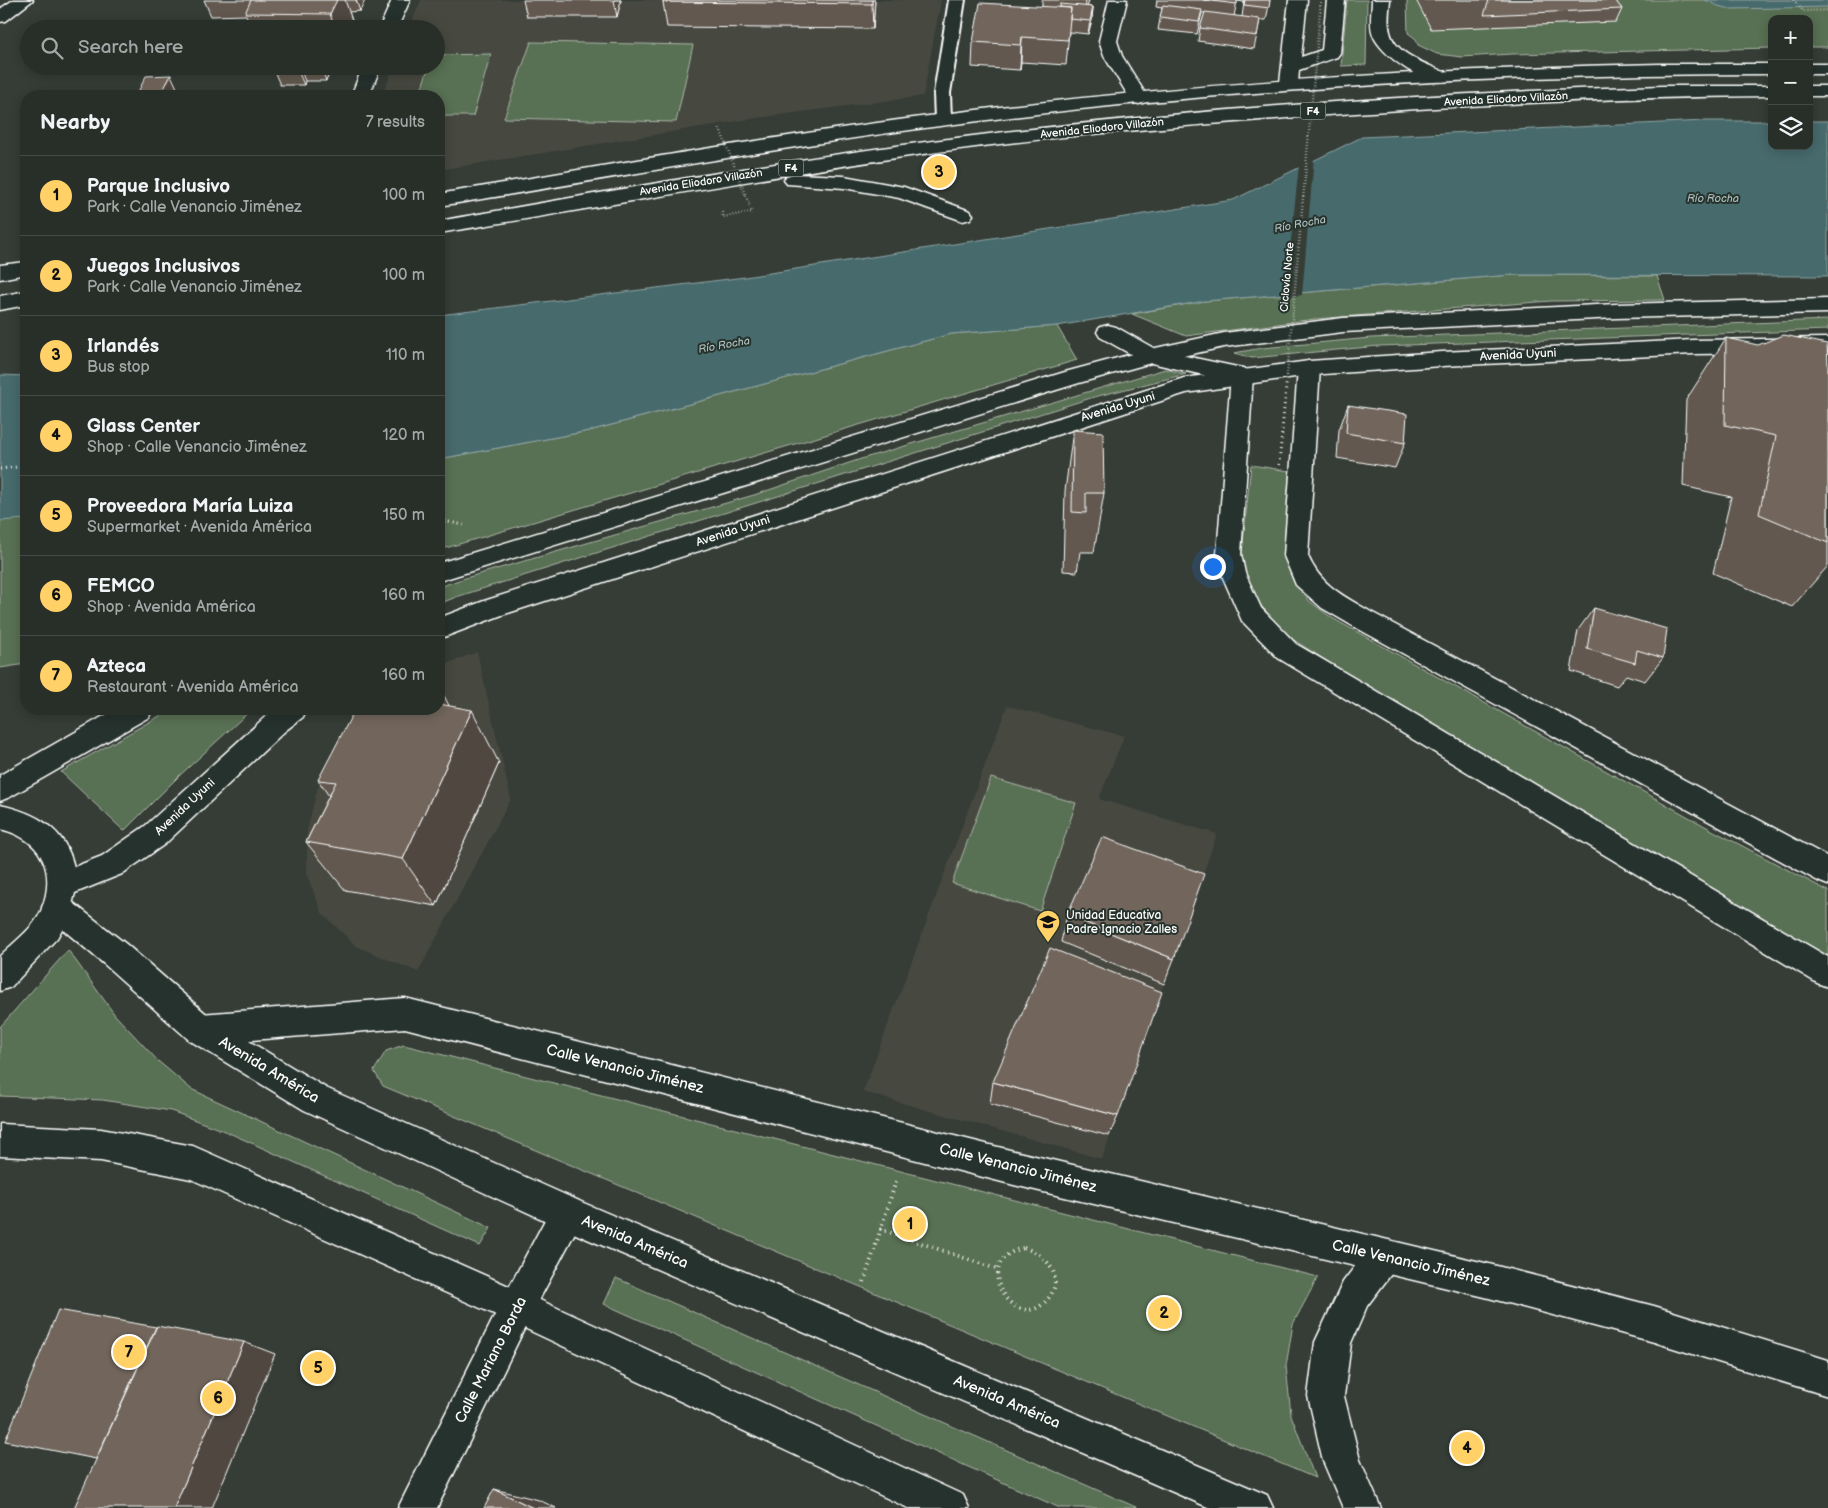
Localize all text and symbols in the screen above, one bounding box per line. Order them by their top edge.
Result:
map controls [1768,15,1813,150]
button: + [1768,15,1813,60]
search box [20,20,445,75]
icon: search [38,34,66,62]
text: Search here [78,36,183,59]
button: − [1768,60,1813,105]
street label: Avenida Eliodoro Villazón [1444,89,1568,109]
road number: F4 [1300,102,1326,120]
button: layers [1768,105,1813,150]
text: Nearby [40,110,110,135]
text: 7 results [366,113,425,132]
street label: Avenida Eliodoro Villazón [1040,115,1164,141]
pin: 3 [923,153,955,191]
road number: F4 [778,160,804,177]
street label: Avenida Eliodoro Villazón [639,166,763,198]
text: Parque Inclusivo [87,175,230,198]
text: 1 [53,186,59,205]
text: 100 m [382,186,425,205]
water label: Río Rocha [1687,192,1739,205]
text: Park · Calle Venancio Jiménez [87,198,302,217]
water label: Río Rocha [1273,213,1327,235]
street label: Ciclovía Norte [1277,241,1297,312]
text: Juegos Inclusivos [87,255,240,278]
text: 2 [51,266,61,285]
text: 100 m [382,266,425,285]
text: Park · Calle Venancio Jiménez [87,278,302,297]
water label: Río Rocha [697,334,751,356]
text: Irlandés [87,335,159,358]
street label: Avenida Uyuni [1479,345,1557,364]
text: 3 [51,346,61,365]
text: 110 m [386,346,425,365]
text: Bus stop [87,358,150,377]
street label: Avenida Uyuni [1079,389,1157,425]
text: Glass Center [87,415,200,438]
text: 4 [51,426,61,445]
text: 120 m [382,426,425,445]
text: Shop · Calle Venancio Jiménez [87,438,307,457]
text: Proveedora María Luiza [87,495,293,518]
text: 5 [51,506,61,525]
text: 150 m [383,506,425,525]
street label: Avenida Uyuni [694,512,772,550]
text: Supermarket · Avenida América [87,518,312,537]
your location [1200,554,1226,580]
text: FEMCO [87,575,155,598]
text: 6 [51,586,61,605]
text: 160 m [382,586,425,605]
text: Shop · Avenida América [87,598,256,617]
text: Azteca [87,655,146,678]
text: 7 [52,666,60,685]
text: 160 m [382,666,425,685]
text: Restaurant · Avenida América [87,678,298,697]
street label: Avenida Uyuni [152,775,218,839]
place label: Unidad Educativa Padre Ignacio Zalles [1066,908,1177,937]
school or university icon: Unidad Educativa Padre Ignacio Zalles [1035,909,1061,943]
street label: Avenida América [215,1033,323,1107]
street label: Calle Venancio Jiménez [544,1040,706,1098]
street label: Calle Venancio Jiménez [937,1139,1099,1197]
pin: 1 [894,1205,926,1243]
street label: Avenida América [579,1211,691,1273]
street label: Calle Venancio Jiménez [1330,1236,1493,1291]
street label: Calle Mariano Borda [451,1294,531,1426]
pin: 2 [1148,1294,1180,1332]
pin: 7 [113,1333,145,1371]
pin: 5 [302,1349,334,1387]
street label: Avenida América [951,1371,1063,1433]
pin: 6 [202,1379,234,1417]
pin: 4 [1451,1429,1483,1467]

